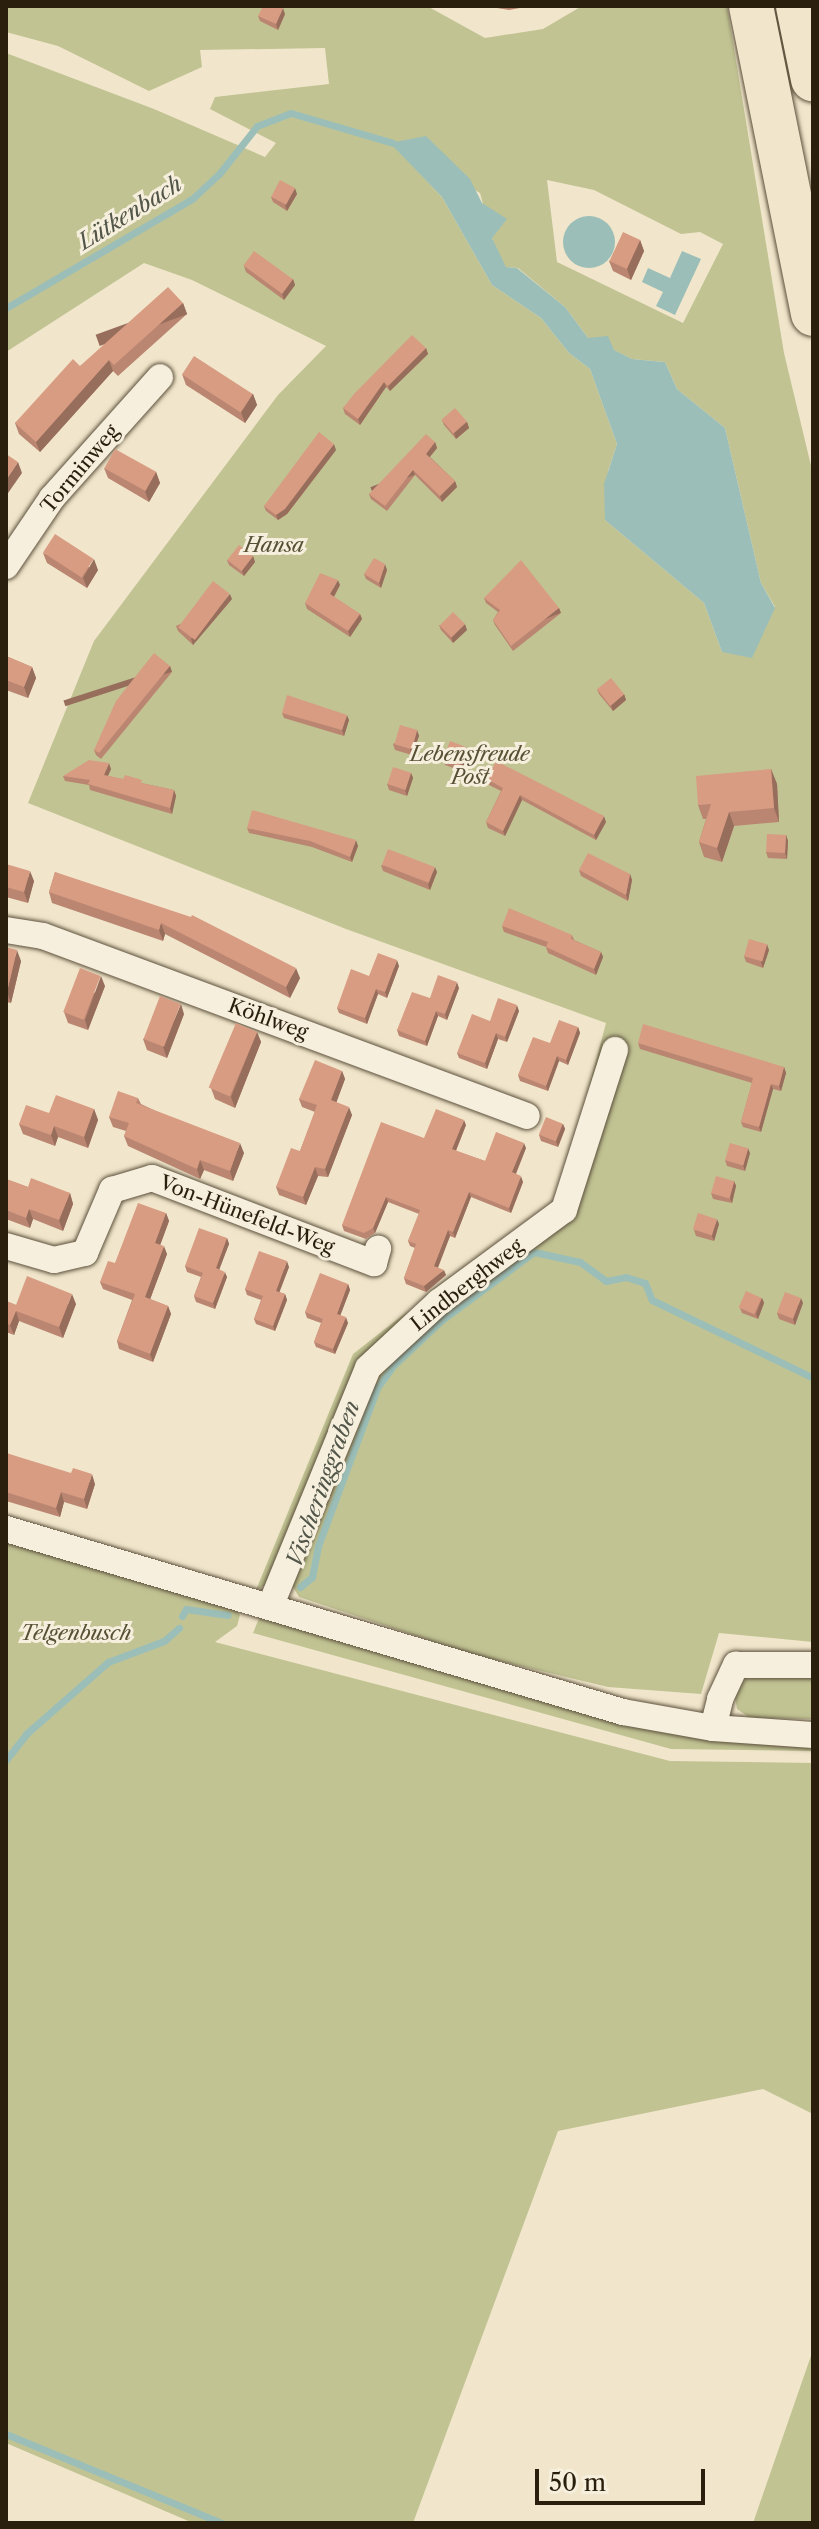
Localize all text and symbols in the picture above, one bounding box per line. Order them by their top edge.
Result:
water label: Lütkenbach [73,171,187,255]
street label: Torminweg [36,420,124,518]
park label: Hansa [244,533,304,557]
park label: Lebensfreude Post [410,742,530,789]
street label: Köhlweg [225,994,311,1044]
street label: Von-Hünefeld-Weg [156,1171,338,1259]
street label: Lindberghweg [406,1234,528,1336]
water label: Vischeringgraben [281,1397,365,1571]
park label: Telgenbusch [21,1621,131,1645]
scale bar [539,2453,709,2503]
text: 50 m [549,2468,606,2497]

